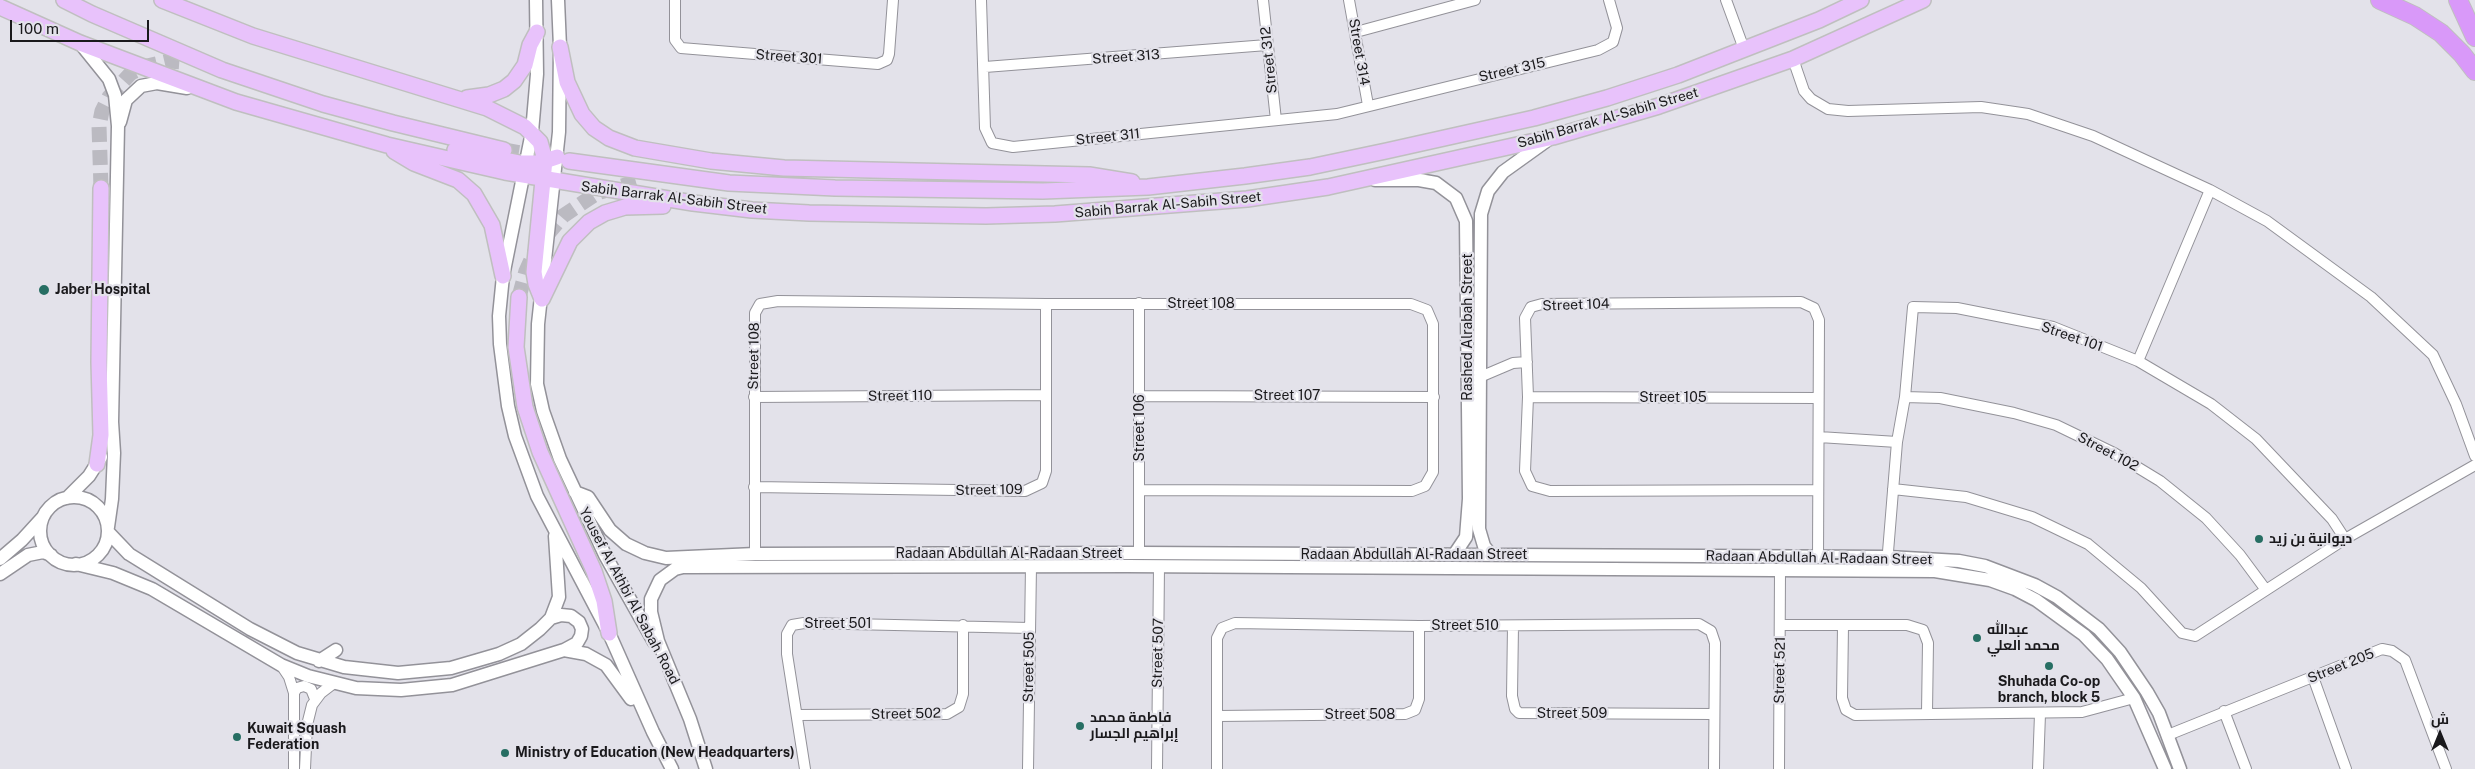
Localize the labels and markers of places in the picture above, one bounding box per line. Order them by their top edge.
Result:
place label: Jaber Hospital [55,282,151,298]
marker: Jaber Hospital [37,283,51,297]
place label: ديوانية بن زيد [2269,531,2352,547]
marker: ديوانية بن زيد [2253,533,2265,545]
place label: عبدالله محمد العلي [1987,622,2060,654]
marker: عبدالله محمد العلي [1971,632,1983,644]
marker: Shuhada Co-op branch, block 5 [2043,660,2055,672]
place label: Shuhada Co-op branch, block 5 [1998,674,2100,706]
place label: فاطمة محمد إبراهيم الجسار [1090,710,1178,742]
marker: فاطمة محمد إبراهيم الجسار [1074,720,1086,732]
place label: Kuwait Squash Federation [247,721,346,754]
marker: Kuwait Squash Federation [231,731,243,743]
place label: Ministry of Education (New Headquarters) [515,745,795,761]
marker: Ministry of Education (New Headquarters) [499,747,511,759]

